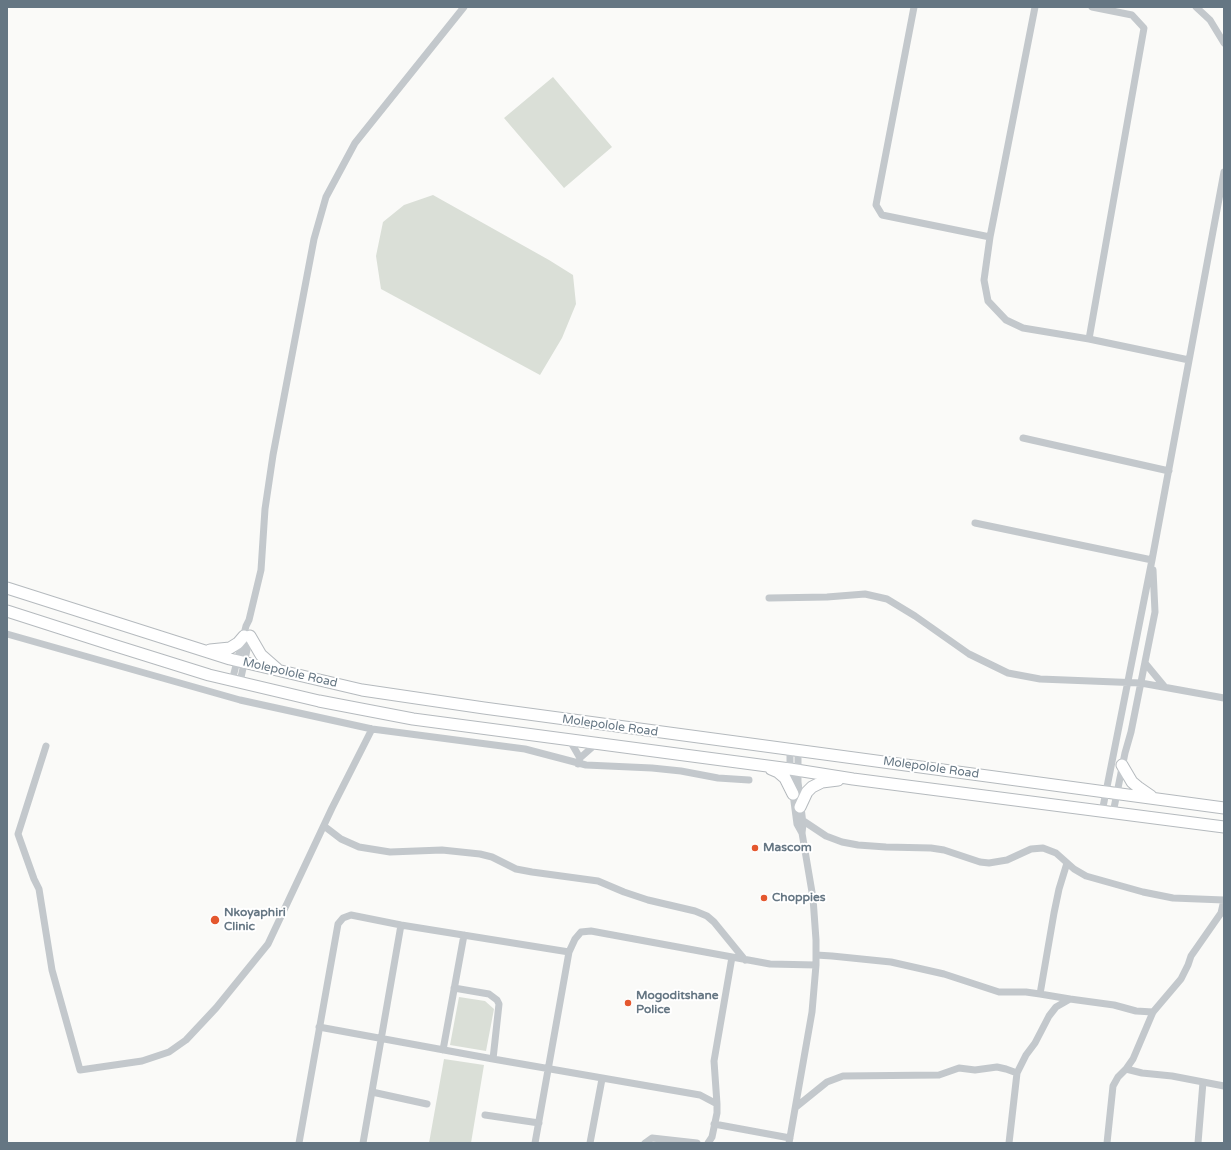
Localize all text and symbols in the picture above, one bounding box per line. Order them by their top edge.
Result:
street label: Molepolole Road [241,655,339,691]
street label: Molepolole Road [561,712,659,740]
street label: Molepolole Road [882,754,980,782]
place label: Mascom [763,841,812,855]
marker: Mascom [750,843,760,853]
place label: Choppies [772,891,826,905]
marker: Choppies [759,893,769,903]
place label: Nkoyaphiri Clinic [224,906,286,934]
marker: Nkoyaphiri Clinic [209,914,221,926]
place label: Mogoditshane Police [636,989,719,1017]
marker: Mogoditshane Police [623,998,633,1008]

